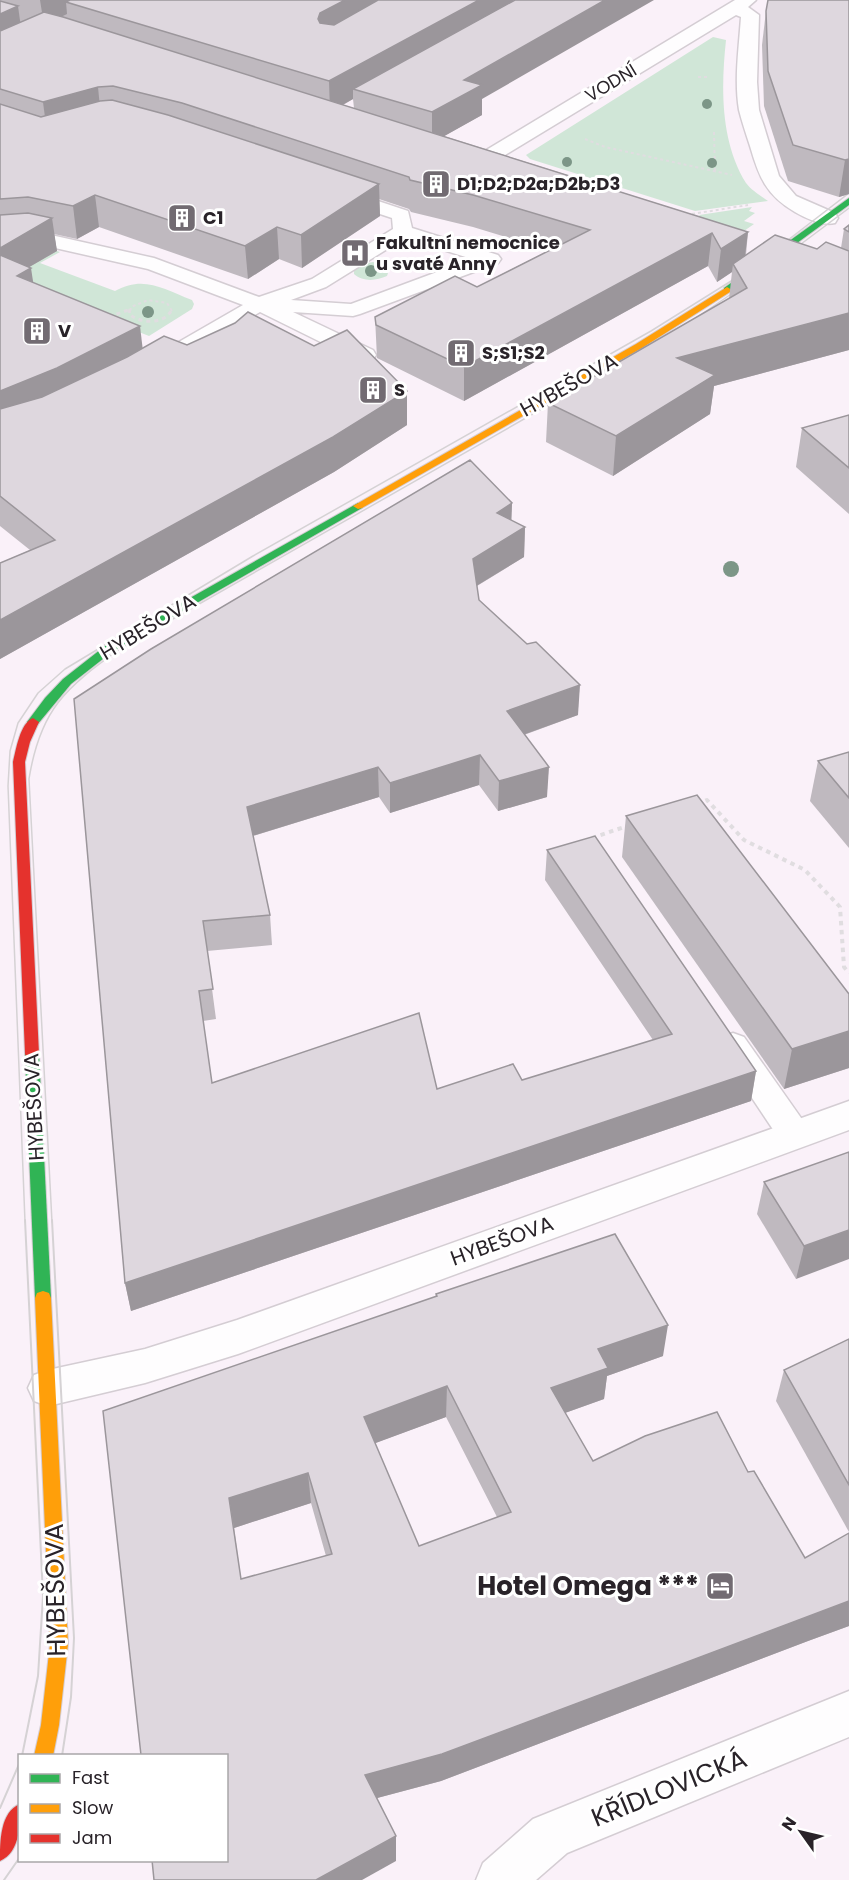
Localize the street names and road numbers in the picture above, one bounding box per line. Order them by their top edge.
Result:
street label: VODNÍ [580,57,641,108]
street label: HYBEŠOVA [515,346,623,423]
street label: HYBEŠOVA [94,586,201,667]
street label: HYBEŠOVA [16,1053,51,1162]
street label: HYBEŠOVA [446,1208,557,1273]
street label: HYBEŠOVA [36,1523,74,1657]
street label: KŘÍDLOVICKÁ [586,1740,752,1836]

